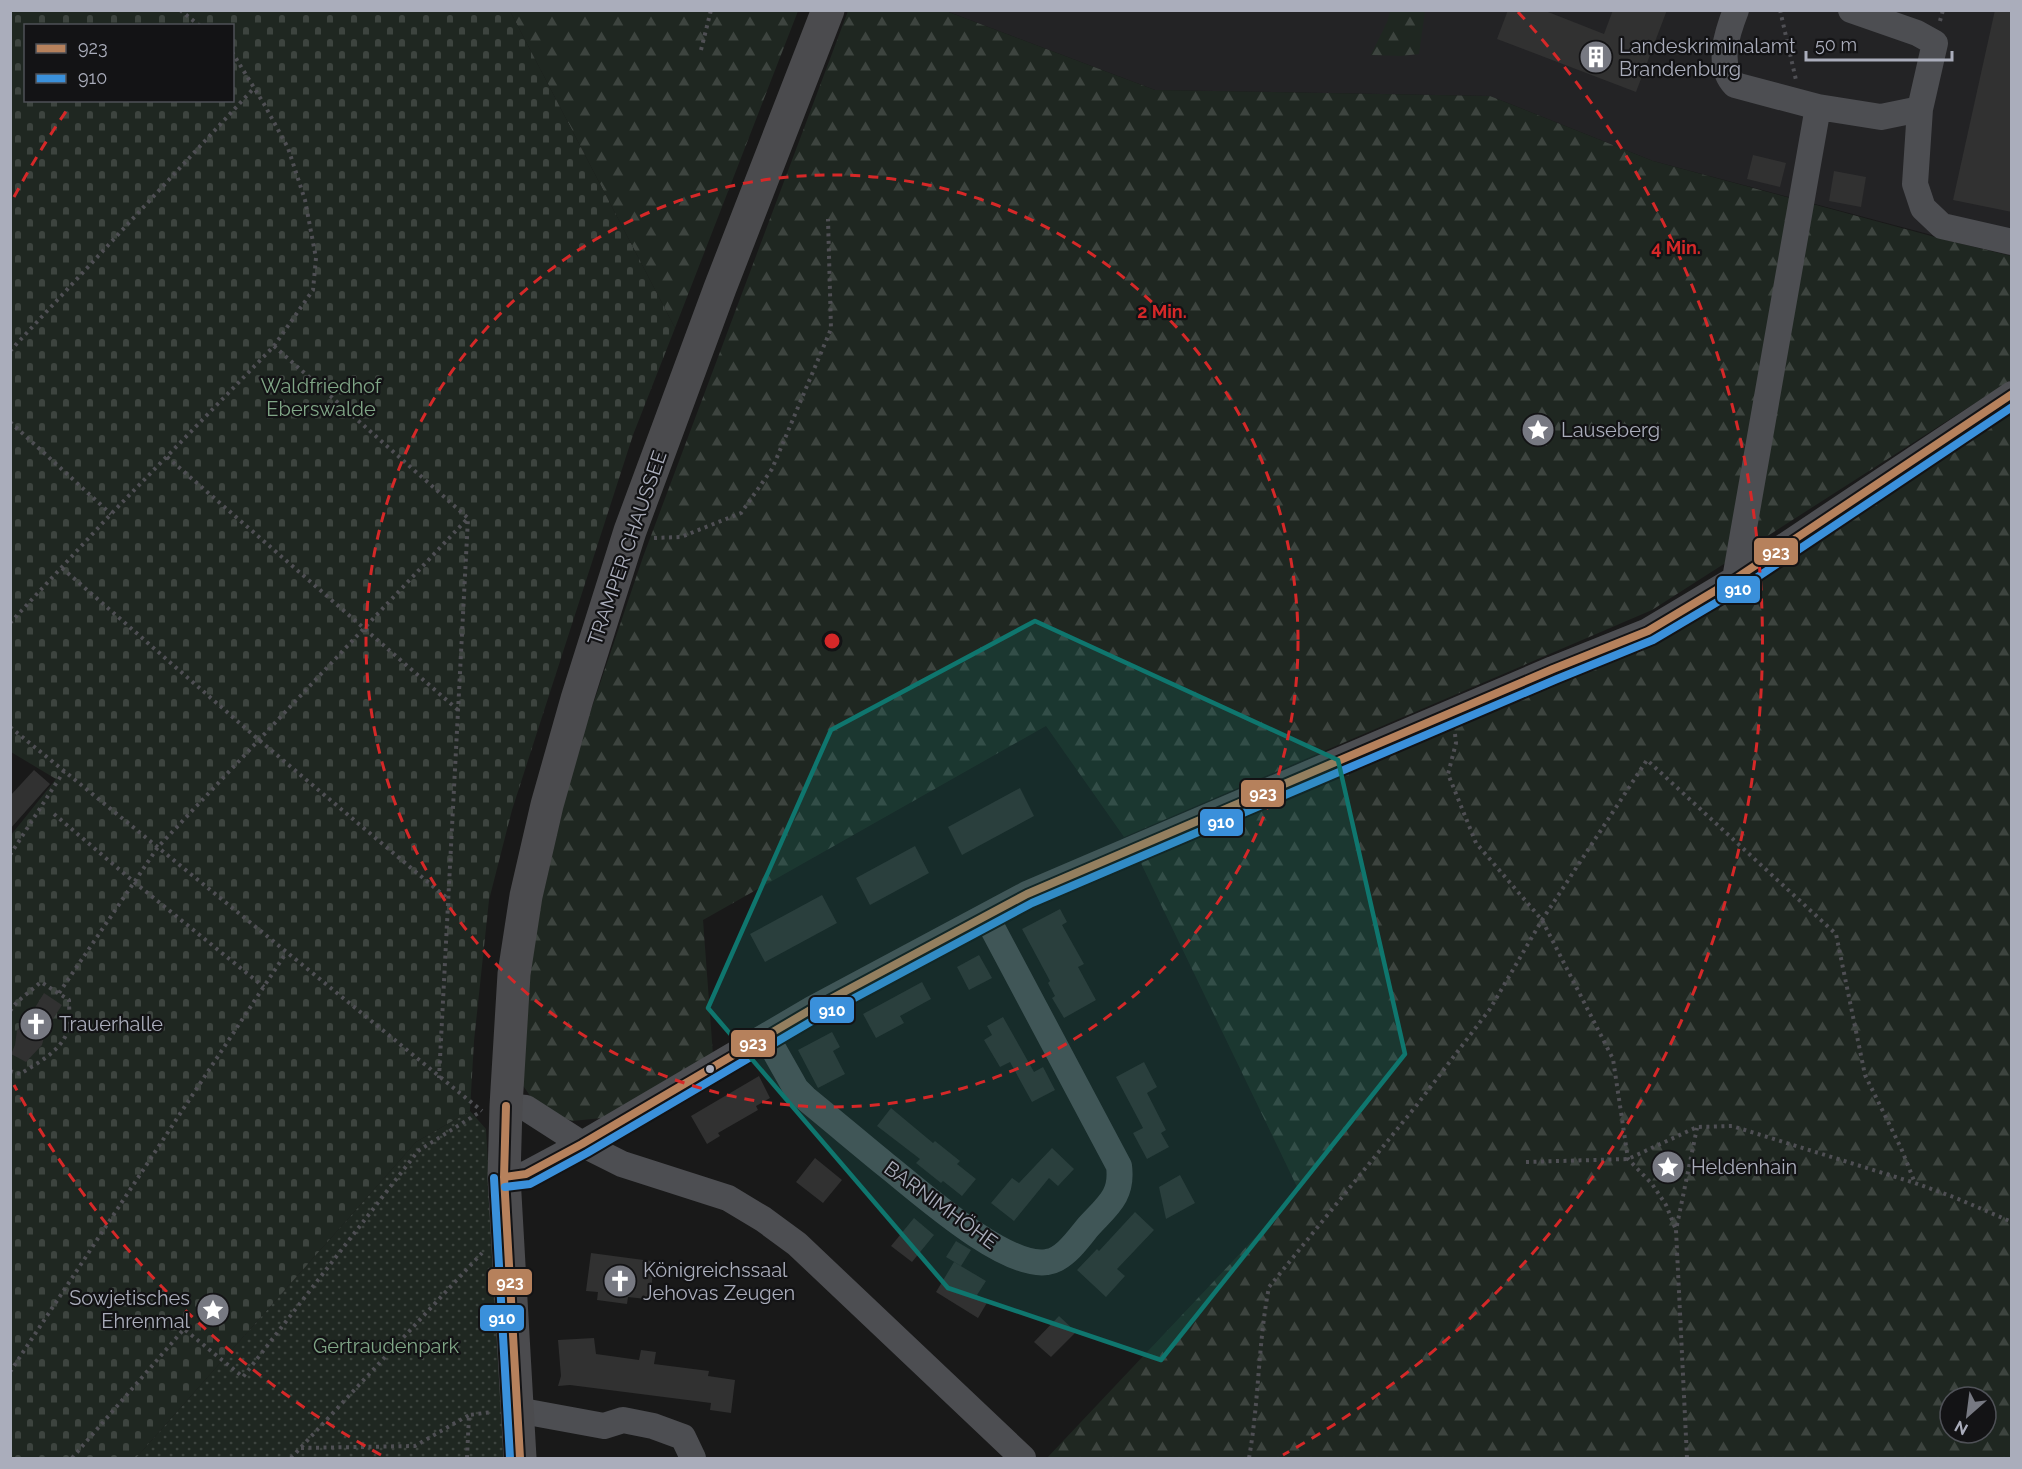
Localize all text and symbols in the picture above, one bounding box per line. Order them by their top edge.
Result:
legend [24,24,234,102]
scale bar [1806,24,1952,62]
place label: Landeskriminalamt Brandenburg [1619,34,1796,81]
text: 50 m [1815,34,1857,55]
text: 923 [78,37,108,58]
building icon: Landeskriminalamt Brandenburg [1578,39,1614,75]
text: 910 [78,67,107,88]
text: 4 Min. [1651,237,1701,258]
text: 2 Min. [1137,301,1187,322]
park label: Waldfriedhof Eberswalde [261,374,383,421]
place icon: Lauseberg [1520,412,1556,448]
place label: Lauseberg [1561,418,1660,442]
street label: TRAMPER CHAUSSEE [582,448,672,648]
line badge: 923 [1753,537,1799,566]
text: 923 [1762,543,1790,562]
line badge: 910 [1716,575,1761,604]
text: 910 [1724,580,1752,599]
centre of rings [822,631,842,651]
line badge: 923 [1240,779,1285,808]
text: 923 [1249,784,1277,803]
line badge: 910 [1199,808,1244,837]
text: 910 [1207,813,1235,832]
line badge: 910 [809,996,855,1024]
text: 910 [818,1001,846,1020]
church icon: Trauerhalle [18,1006,54,1042]
place label: Trauerhalle [59,1012,163,1036]
line badge: 923 [730,1029,776,1058]
text: 923 [739,1034,767,1053]
unlabelled marker [704,1063,716,1075]
place icon: Heldenhain [1650,1149,1686,1185]
place label: Heldenhain [1691,1155,1797,1179]
street label: BARNIMHÖHE [880,1156,1002,1254]
place label: Königreichssaal Jehovas Zeugen [643,1258,795,1305]
church icon: Königreichssaal Jehovas Zeugen [602,1263,638,1299]
line badge: 923 [487,1268,533,1296]
text: 923 [496,1273,524,1292]
place label: Sowjetisches Ehrenmal [69,1286,191,1333]
place icon: Sowjetisches Ehrenmal [195,1292,231,1328]
line badge: 910 [479,1304,525,1332]
text: 910 [488,1309,516,1328]
park label: Gertraudenpark [313,1334,460,1358]
north arrow [1938,1385,1998,1445]
text: N [1951,1417,1971,1439]

